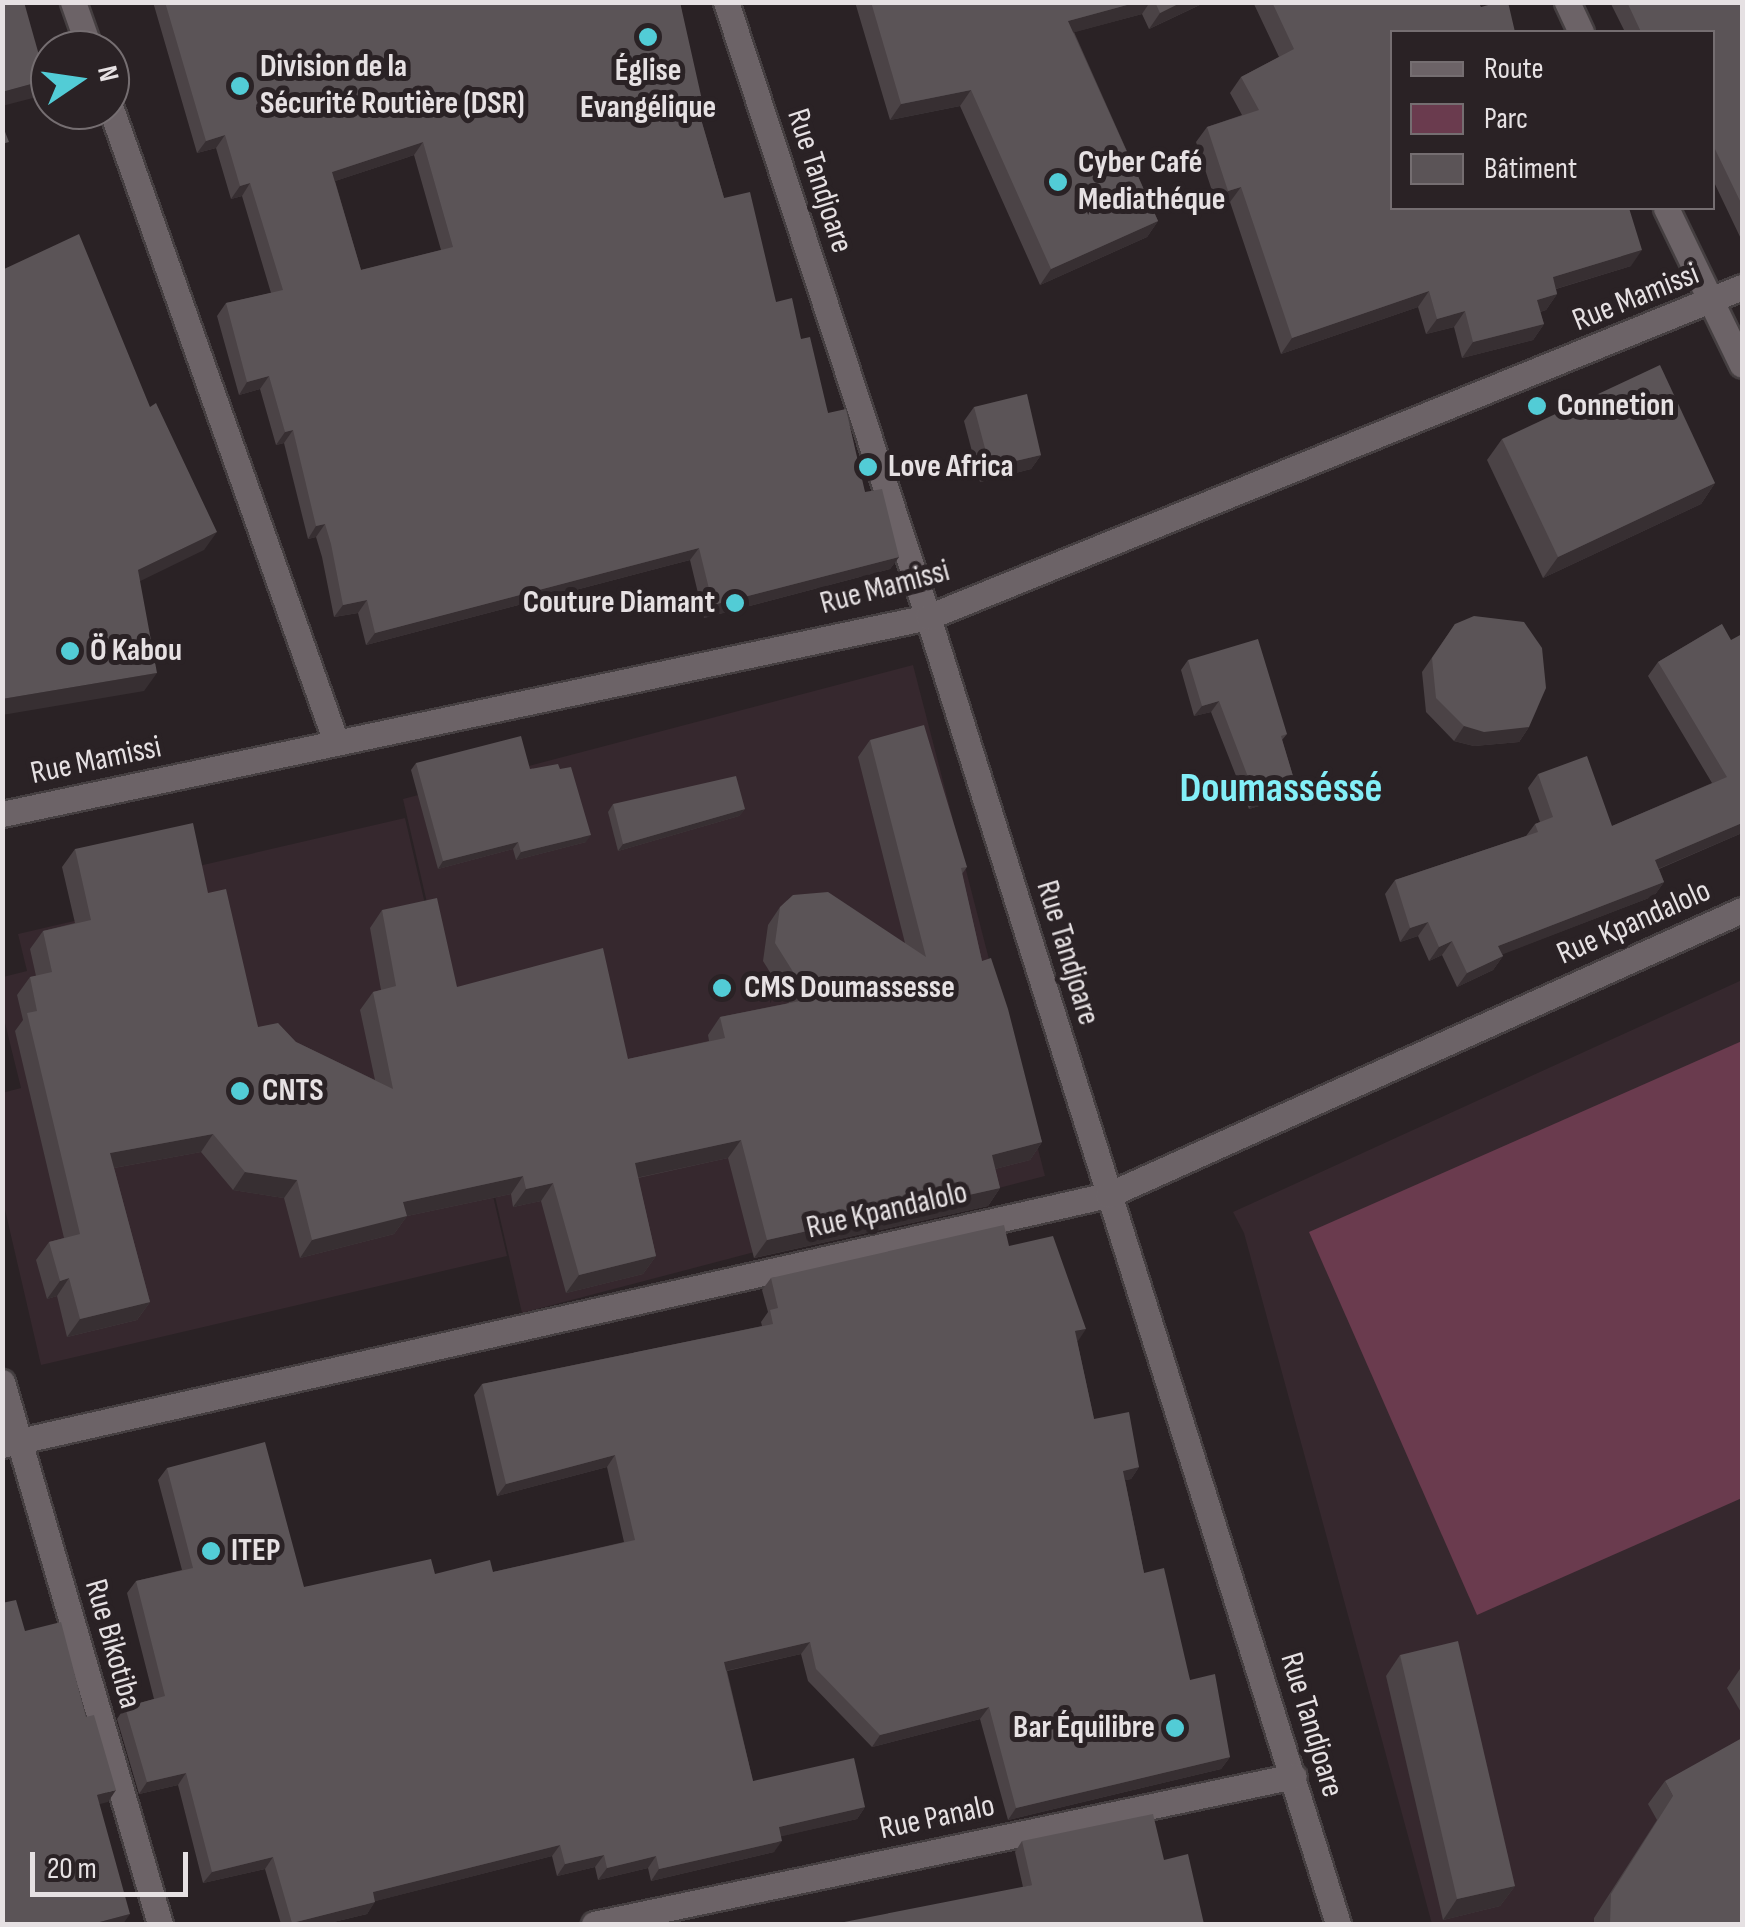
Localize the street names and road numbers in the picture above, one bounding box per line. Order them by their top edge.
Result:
street label: Rue Tandjoare [778,104,860,258]
street label: Rue Mamissi [1567,255,1705,341]
street label: Rue Mamissi [816,552,954,624]
street label: Rue Mamissi [27,728,165,794]
street label: Rue Kpandalolo [1551,872,1717,974]
street label: Rue Tandjoare [1027,876,1107,1030]
street label: Rue Kpandalolo [803,1174,971,1248]
street label: Rue Bikotiba [75,1575,149,1713]
street label: Rue Tandjoare [1271,1648,1351,1802]
street label: Rue Panalo [876,1787,998,1849]

